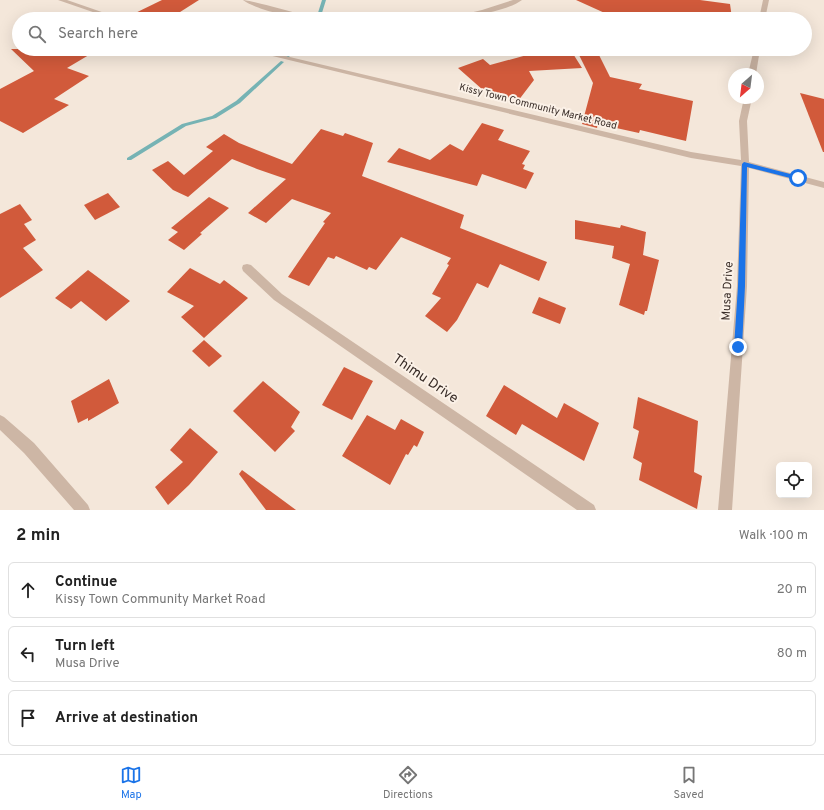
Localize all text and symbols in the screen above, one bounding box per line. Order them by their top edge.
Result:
search box [12,12,812,56]
icon: search [26,23,48,45]
text: Search here [58,25,138,44]
north arrow [728,68,764,104]
street label: Kissy Town Community Market Road [458,81,618,133]
route start [789,169,807,187]
street label: Musa Drive [718,261,738,321]
route end [729,338,747,356]
street label: Thimu Drive [389,351,461,407]
map controls [776,462,812,498]
button: locate [776,462,812,498]
text: 2 min [16,525,60,547]
text: Walk · 100 m [739,528,808,544]
text: Continue [55,573,117,592]
icon: ahead [17,579,39,601]
text: 20 m [777,582,807,598]
text: Kissy Town Community Market Road [55,592,265,608]
text: Turn left [55,637,115,656]
icon: left [17,643,39,665]
text: 80 m [777,646,807,662]
text: Musa Drive [55,656,119,672]
icon: arrive [17,707,39,729]
text: Arrive at destination [55,709,198,728]
tab: Map [120,764,142,802]
tab: Directions [383,764,433,802]
tab: Saved [673,764,704,802]

